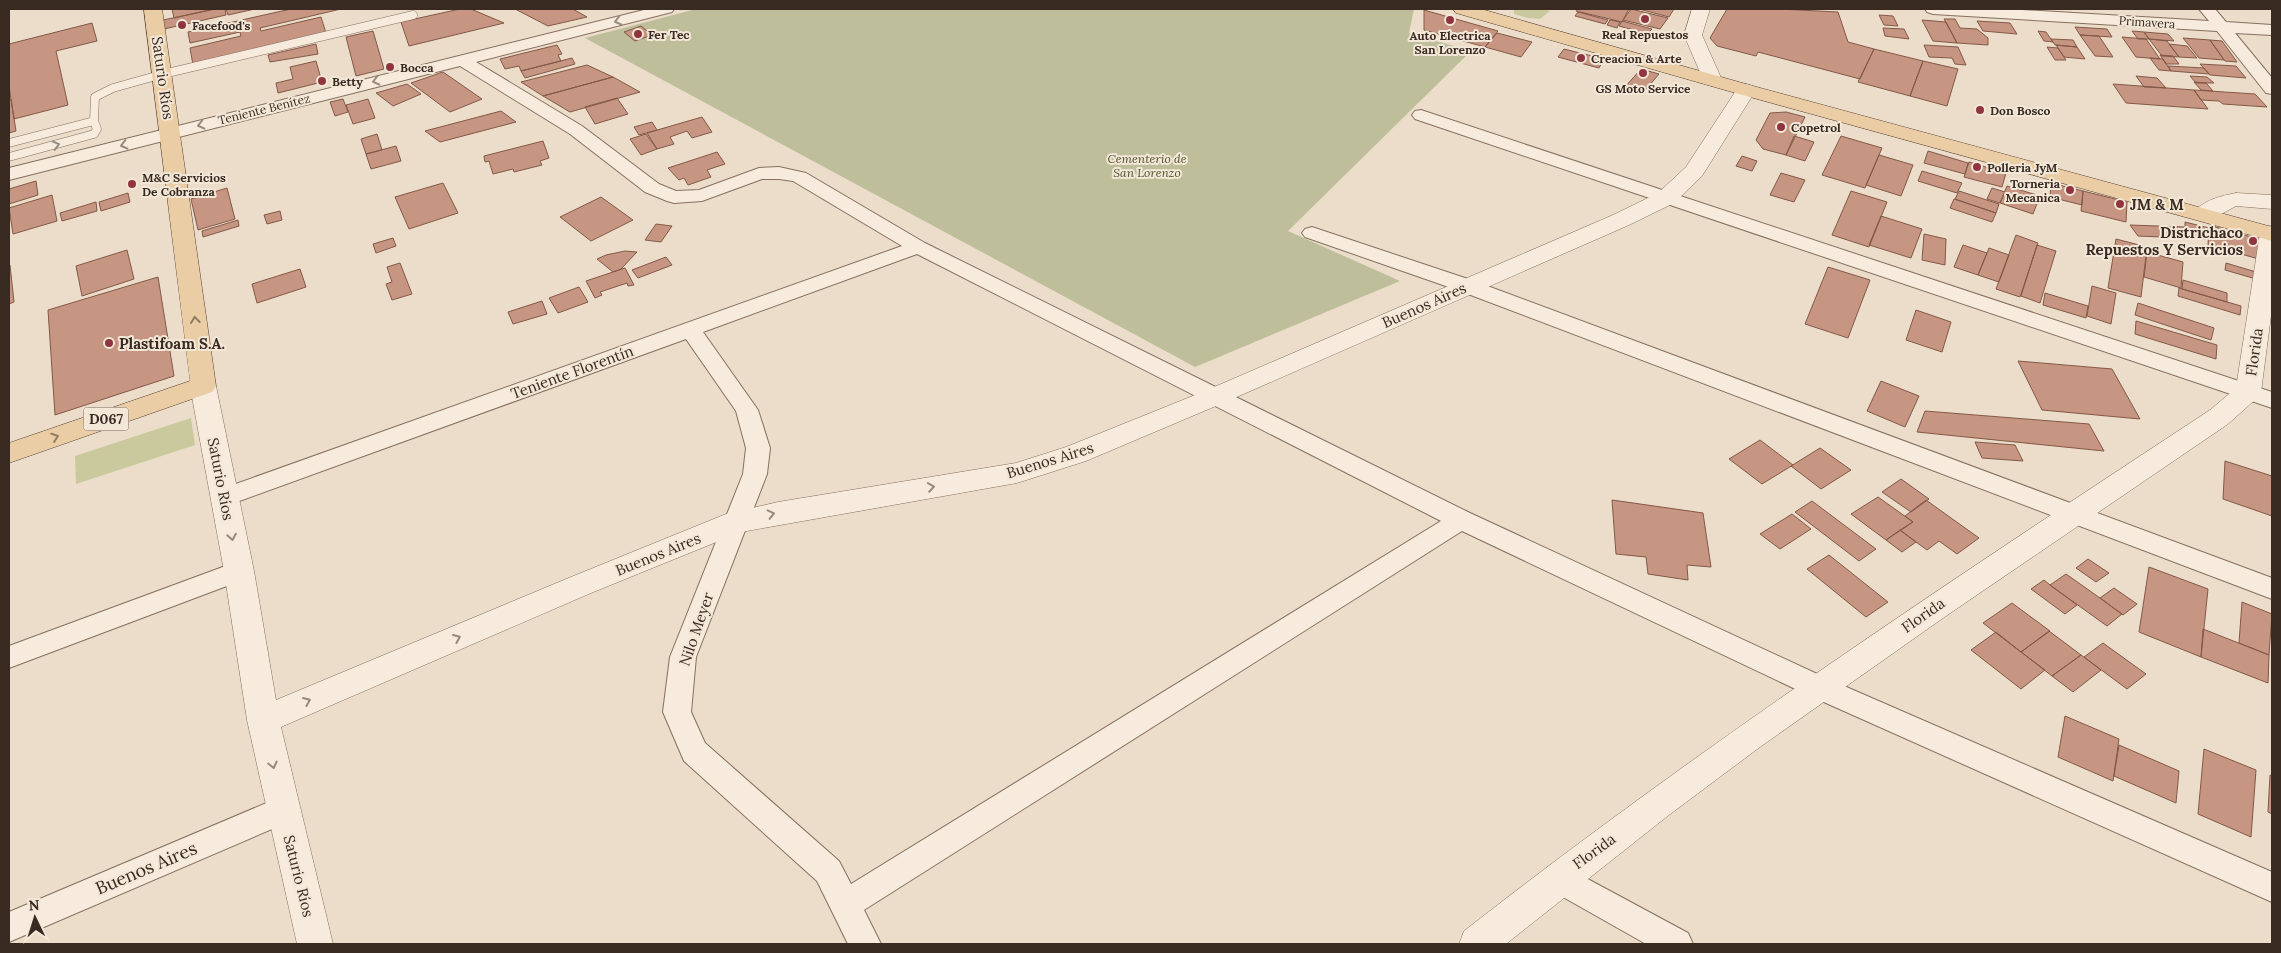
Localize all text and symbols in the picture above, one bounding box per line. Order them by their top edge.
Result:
marker: Real Repuestos [1639,13,1651,25]
street label: Primavera [2118,13,2176,31]
marker: Auto Electrica San Lorenzo [1444,14,1456,26]
one-way arrow [615,15,623,25]
place label: Facefood's [192,18,251,33]
marker: Facefood's [176,19,188,31]
place label: Fer Tec [648,27,690,42]
place label: Real Repuestos [1602,27,1689,42]
marker: Fer Tec [632,28,644,40]
place label: Auto Electrica San Lorenzo [1409,28,1491,57]
street label: Saturio Ríos [148,35,178,121]
place label: Creacion & Arte [1591,51,1682,66]
marker: Creacion & Arte [1575,52,1587,64]
place label: Bocca [400,60,434,75]
marker: Bocca [384,61,396,73]
marker: GS Moto Service [1637,67,1649,79]
place label: Betty [332,74,363,89]
marker: Betty [316,75,328,87]
one-way arrow [372,76,380,86]
place label: GS Moto Service [1595,81,1691,96]
street label: Teniente Benítez [216,90,312,128]
place label: Don Bosco [1990,103,2050,118]
marker: Don Bosco [1974,104,1986,116]
one-way arrow [197,119,206,130]
place label: Copetrol [1791,120,1841,135]
marker: Copetrol [1775,121,1787,133]
one-way arrow [119,139,128,150]
one-way arrow [51,140,60,151]
park label: Cementerio de San Lorenzo [1108,151,1187,180]
place label: Polleria JyM [1987,160,2058,175]
marker: Polleria JyM [1971,161,1983,173]
place label: M&C Servicios De Cobranza [142,170,226,199]
place label: Torneria Mecanica [2006,176,2061,205]
marker: M&C Servicios De Cobranza [126,178,138,190]
marker: Torneria Mecanica [2064,184,2076,196]
place label: JM & M [2130,195,2184,214]
marker: JM & M [2114,198,2126,210]
place label: Districhaco Repuestos Y Servicios [2086,223,2244,259]
marker: Districhaco Repuestos Y Servicios [2247,235,2259,247]
street label: Buenos Aires [1379,278,1469,332]
one-way arrow [190,316,201,324]
street label: Florida [2241,326,2267,377]
place label: Plastifoam S.A. [119,334,225,353]
marker: Plastifoam S.A. [103,337,115,349]
street label: Teniente Florentín [508,341,636,403]
road number: D067 [84,408,128,430]
one-way arrow [50,433,59,443]
street label: Saturio Ríos [204,436,238,522]
street label: Buenos Aires [1004,438,1096,482]
one-way arrow [926,483,935,493]
one-way arrow [766,509,775,520]
street label: Buenos Aires [613,528,703,580]
one-way arrow [227,532,237,541]
street label: Nilo Meyer [675,589,718,668]
street label: Florida [1898,593,1949,637]
one-way arrow [452,633,461,644]
one-way arrow [302,697,311,708]
one-way arrow [267,761,278,770]
street label: Florida [1569,829,1619,873]
street label: Saturio Ríos [280,833,318,919]
street label: Buenos Aires [92,836,200,900]
north arrow [10,893,60,943]
text: N [28,896,40,914]

